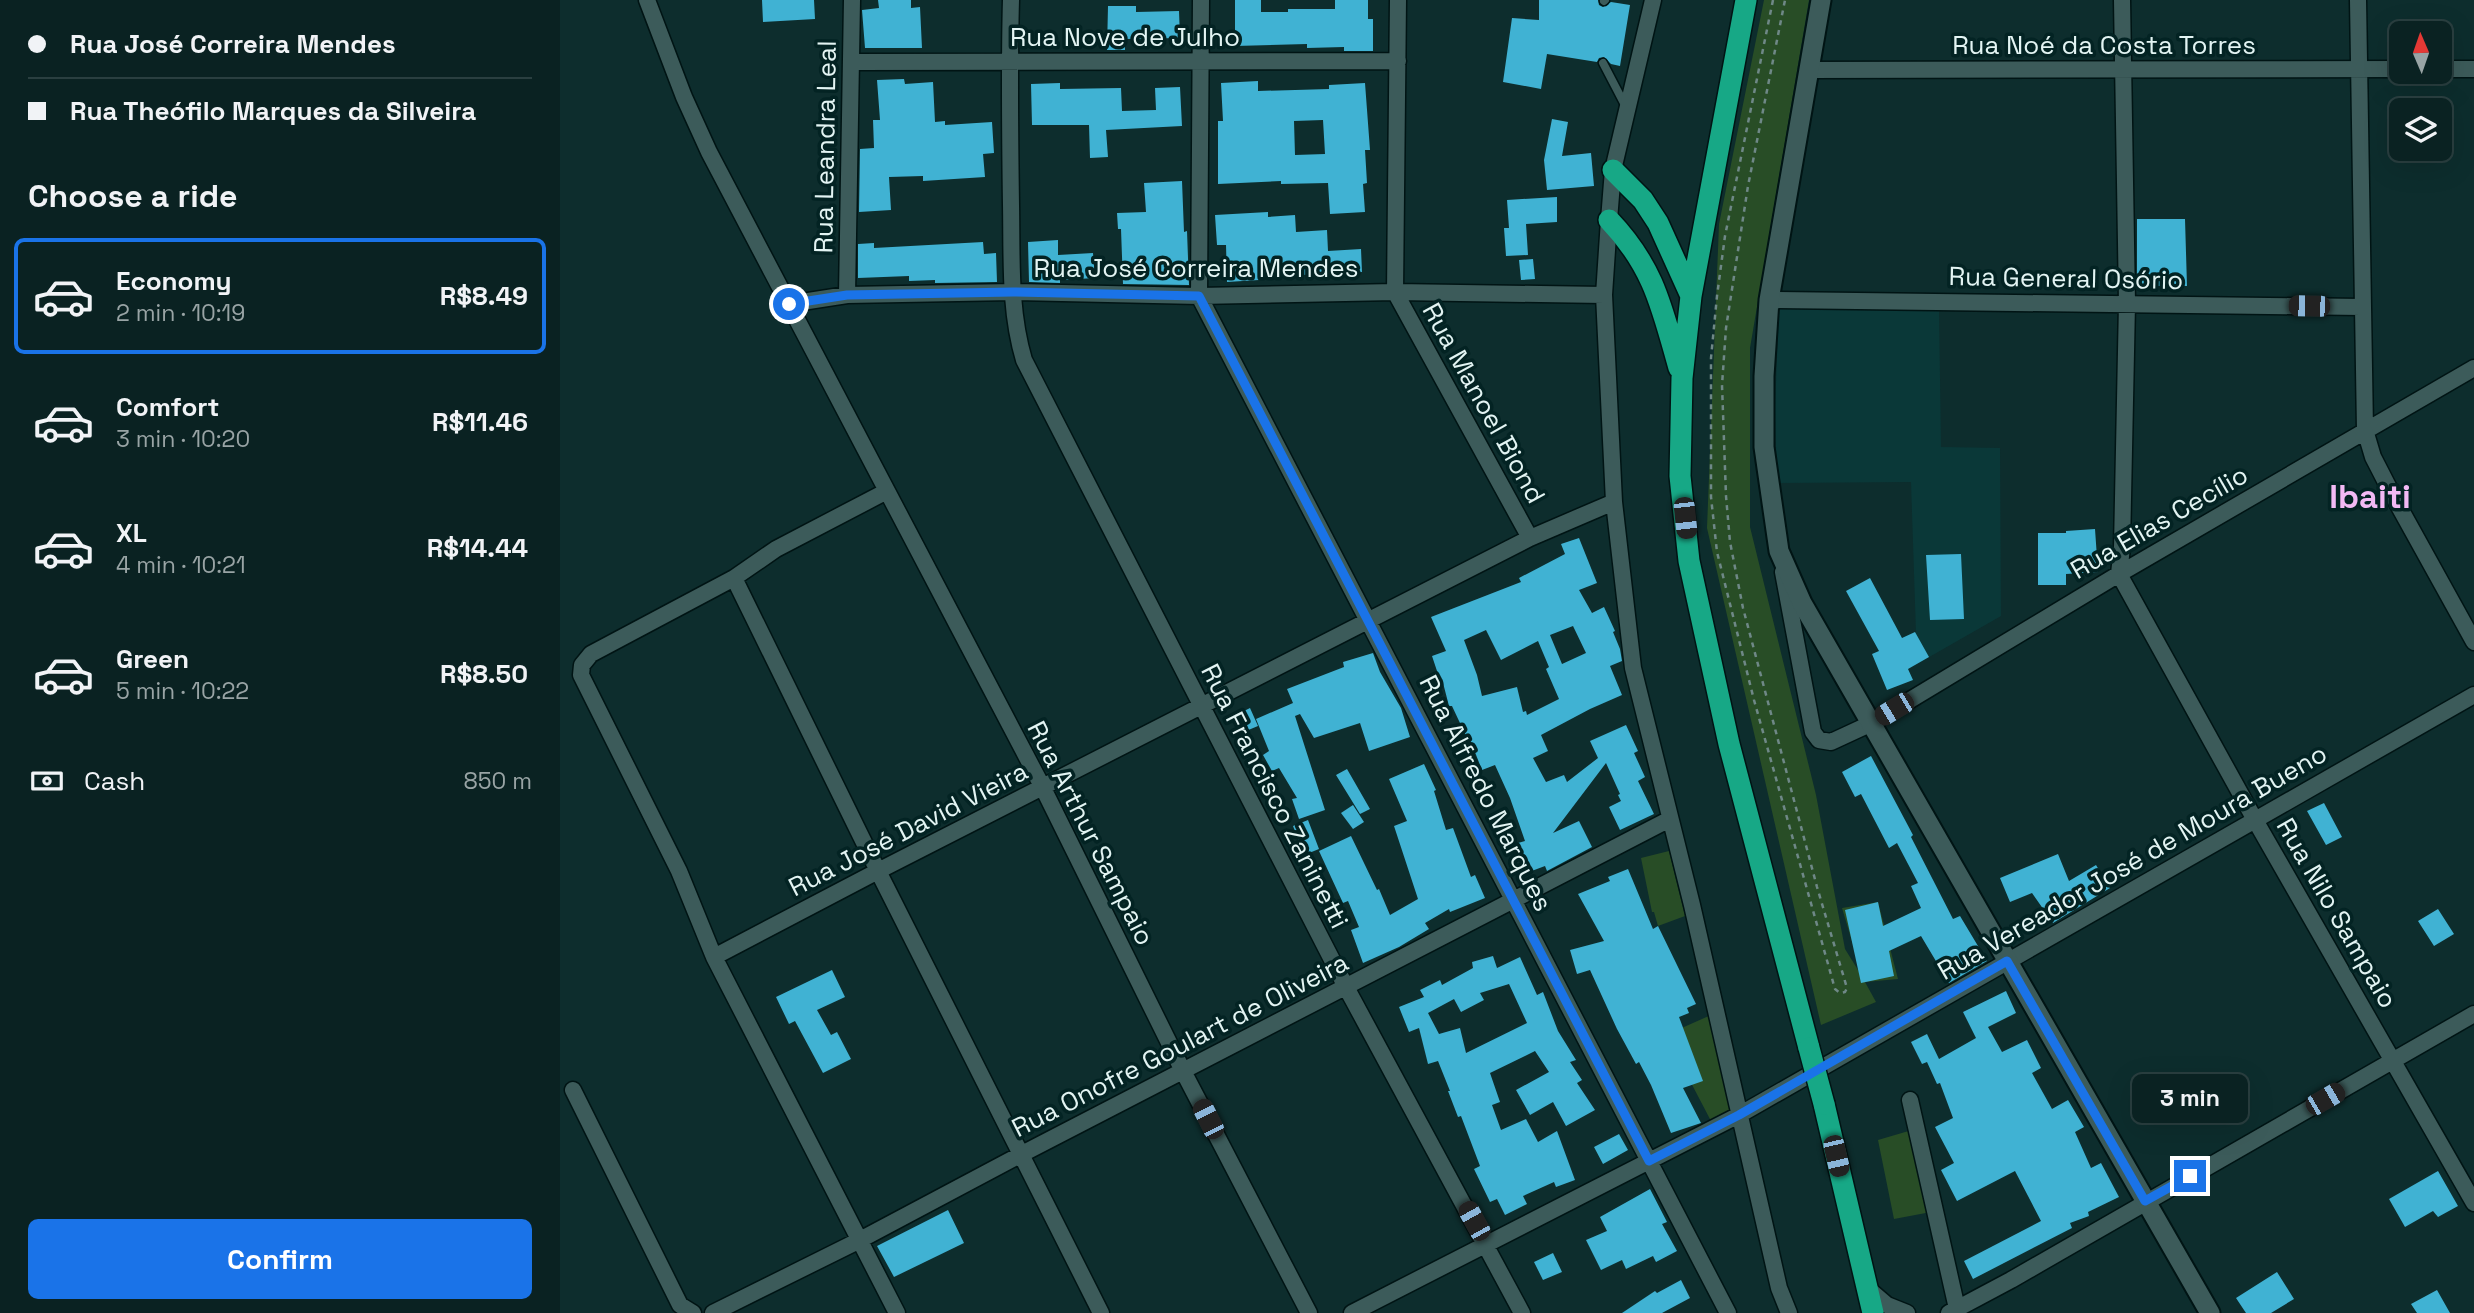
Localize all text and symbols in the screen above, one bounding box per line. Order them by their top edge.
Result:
street label: Rua Nove de Julho [1010,20,1240,54]
north arrow [2389,21,2452,84]
map controls [2389,21,2452,161]
text: Rua José Correira Mendes [70,27,396,61]
street label: Rua Noé da Costa Torres [1952,28,2256,62]
street label: Rua Leandra Leal [806,40,844,254]
text: Rua Theófilo Marques da Silveira [70,94,476,128]
button: layers [2389,98,2452,161]
text: Choose a ride [28,176,238,216]
street label: Rua José Correira Mendes [1034,251,1358,285]
street label: Rua General Osório [1948,259,2184,297]
text: Economy [116,264,232,298]
icon: car [32,265,95,328]
text: R$8.49 [440,279,528,313]
route start [773,288,805,320]
car [2288,295,2331,317]
street label: Rua Manoel Biond [1415,297,1553,509]
text: 2 min · 10:19 [116,298,245,328]
text: Comfort [116,390,219,424]
icon: car [32,391,95,454]
text: R$11.46 [432,405,528,439]
text: 3 min · 10:20 [116,424,250,454]
street label: Rua Elias Cecílio [2064,457,2254,587]
district label: Ibaiti [2329,476,2411,518]
car [1673,496,1698,540]
text: XL [116,516,147,550]
icon: car [32,517,95,580]
text: R$14.44 [427,531,528,565]
text: 4 min · 10:21 [116,550,246,580]
text: Green [116,642,189,676]
icon: car [32,643,95,706]
text: R$8.50 [440,657,528,691]
street label: Rua Francisco Zaninetti [1193,658,1357,934]
street label: Rua Alfredo Marques [1412,669,1560,917]
text: 5 min · 10:22 [116,676,249,706]
car [1871,689,1918,729]
street label: Rua Arthur Sampaio [1020,715,1162,951]
street label: Rua Vereador José de Moura Bueno [1931,736,2333,988]
street label: Rua José David Vieira [783,754,1033,904]
icon: cash [28,762,66,800]
text: Cash [84,764,145,798]
text: 850 m [463,766,532,796]
street label: Rua Nilo Sampaio [2269,812,2405,1014]
street label: Rua Onofre Goulart de Oliveira [1006,945,1354,1145]
callout: 3 min [2132,1074,2248,1124]
car [2302,1079,2349,1119]
text: 3 min [2160,1083,2220,1113]
car [1190,1096,1227,1142]
car [1822,1133,1851,1179]
route end [2174,1160,2206,1192]
car [1455,1198,1494,1244]
button: Confirm [28,1219,532,1299]

